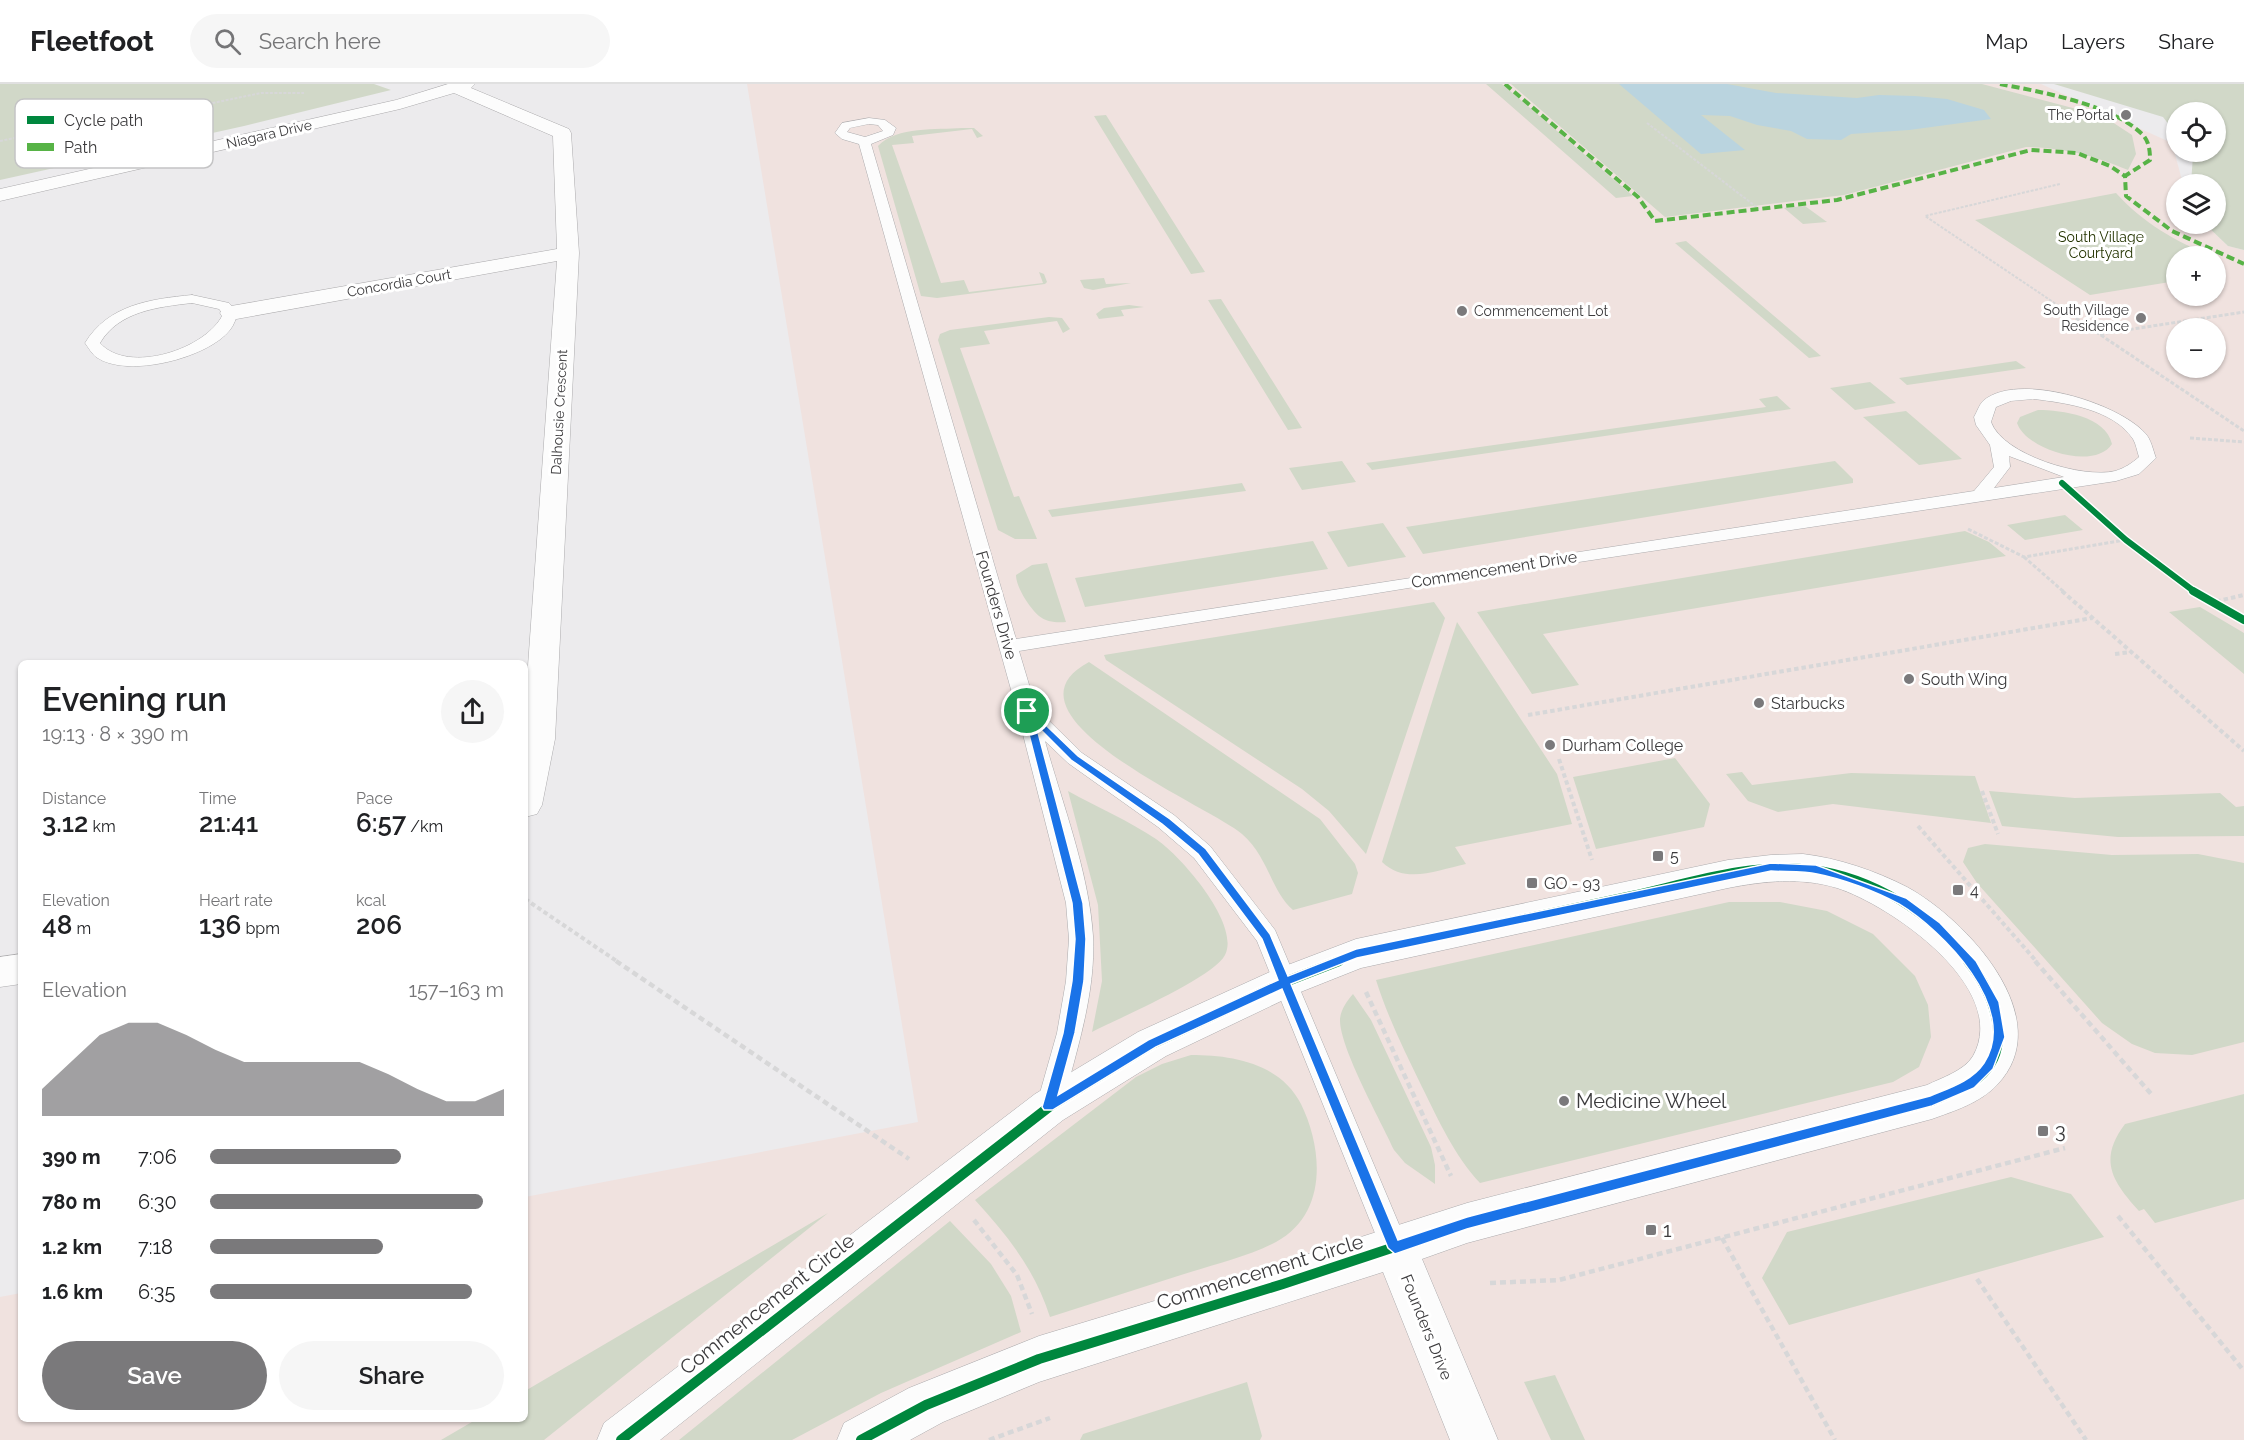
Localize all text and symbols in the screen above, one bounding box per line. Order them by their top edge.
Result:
search box [190,14,610,68]
text: Fleetfoot [30,25,154,58]
icon: search [211,25,244,58]
text: Search here [259,28,381,54]
text: Map [1985,29,2028,54]
text: Layers [2061,29,2125,54]
text: Share [2158,29,2214,54]
legend [15,99,213,168]
map controls [2166,102,2226,378]
button: locate [2166,102,2226,162]
place label: The Portal [2048,107,2114,123]
marker: The Portal [2119,108,2133,122]
text: Cycle path [64,111,143,130]
street label: Niagara Drive [225,116,313,152]
text: Path [64,138,97,157]
button: layers [2166,174,2226,234]
park label: South Village Courtyard [2058,229,2144,261]
button: + [2166,246,2226,306]
street label: Concordia Court [346,266,453,300]
place label: South Village Residence [2043,302,2129,334]
place label: Commencement Lot [1474,303,1609,319]
marker: Commencement Lot [1455,304,1469,318]
marker: South Village Residence [2134,311,2148,325]
button: − [2166,318,2226,378]
street label: Dalhousie Crescent [548,349,570,475]
street label: Commencement Drive [1410,547,1578,592]
street label: Founders Drive [972,549,1021,662]
place label: South Wing [1921,670,2007,689]
marker: South Wing [1902,672,1916,686]
text: Evening run [42,680,227,719]
button: share [441,680,504,743]
pin [1001,685,1052,736]
icon: arrive [1010,694,1043,727]
place label: Starbucks [1771,694,1845,713]
marker: Starbucks [1752,696,1766,710]
text: 19:13 · 8 × 390 m [42,722,189,746]
place label: Durham College [1562,736,1683,755]
marker: Durham College [1543,738,1557,752]
text: Distance [42,789,106,808]
text: Time [199,789,236,808]
text: Pace [356,789,393,808]
text: 3.12 [42,808,88,838]
text: 21:41 [199,808,258,838]
text: 6:57 [356,808,406,838]
text: km [88,817,116,836]
text: /km [406,817,443,836]
place label: 5 [1670,847,1679,866]
marker: 5 [1651,849,1665,863]
place label: GO - 93 [1544,874,1600,893]
marker: GO - 93 [1525,876,1539,890]
place label: 4 [1970,881,1979,900]
marker: 4 [1951,883,1965,897]
text: Elevation [42,891,110,910]
text: Heart rate [199,891,273,910]
text: kcal [356,891,386,910]
text: 48 [42,910,72,940]
text: 136 [199,910,241,940]
text: 206 [356,910,402,940]
text: m [72,919,91,938]
text: bpm [241,919,280,938]
text: Elevation [42,978,127,1002]
text: 157–163 m [408,978,504,1002]
place label: Medicine Wheel [1576,1089,1727,1113]
marker: Medicine Wheel [1557,1094,1571,1108]
place label: 3 [2055,1119,2066,1143]
marker: 3 [2036,1124,2050,1138]
text: 390 m [42,1145,101,1169]
text: 7:06 [138,1145,177,1169]
text: 780 m [42,1190,101,1214]
text: 6:30 [138,1190,177,1214]
place label: 1 [1663,1218,1672,1242]
marker: 1 [1644,1223,1658,1237]
street label: Commencement Circle [675,1228,859,1380]
street label: Commencement Circle [1154,1229,1366,1315]
text: 1.2 km [42,1235,102,1259]
text: 7:18 [138,1235,173,1259]
street label: Founders Drive [1397,1272,1456,1383]
text: 1.6 km [42,1280,103,1304]
text: 6:35 [138,1280,175,1304]
button: Save [42,1341,267,1410]
button: Share [279,1341,504,1410]

